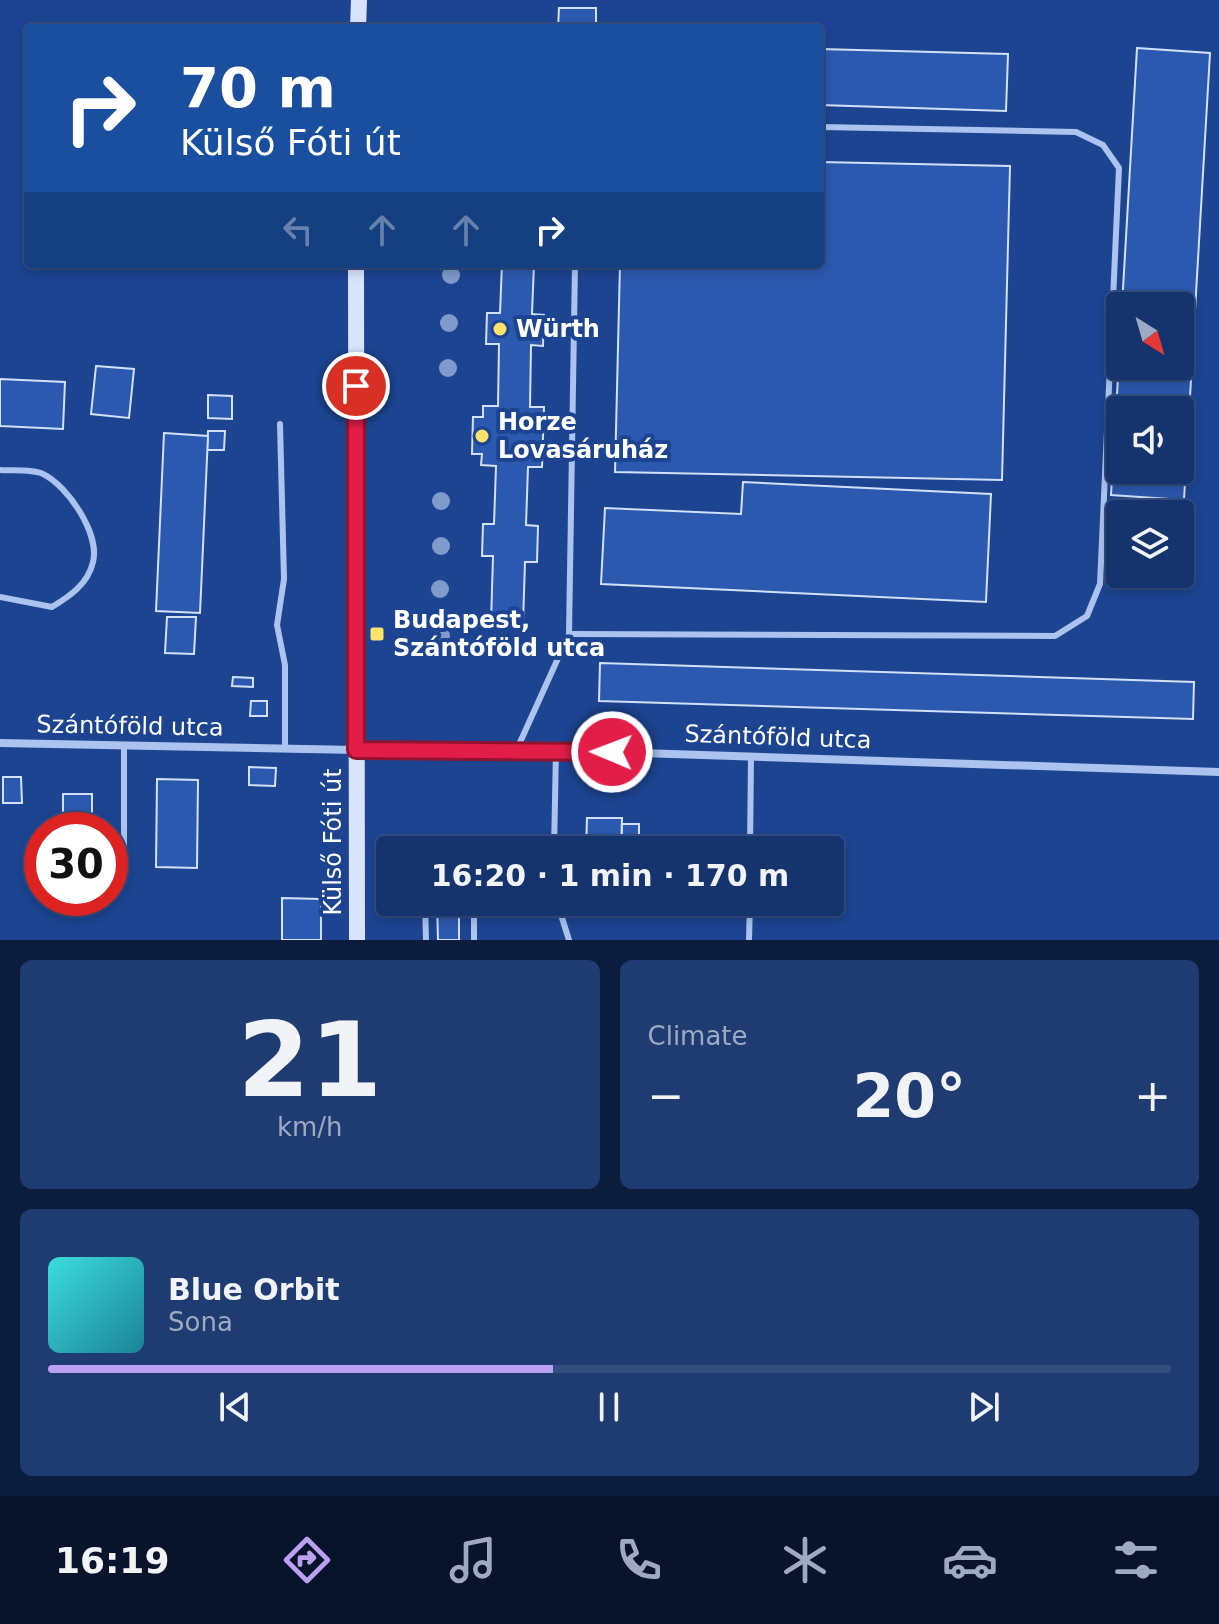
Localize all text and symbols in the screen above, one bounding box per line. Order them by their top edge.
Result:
text: 70 m [180,55,336,120]
icon: right [48,56,152,160]
text: Külső Fóti út [180,122,401,163]
icon: left [276,208,320,252]
icon: ahead [360,208,404,252]
icon: ahead [444,208,488,252]
icon: right [528,208,572,252]
north arrow [1106,292,1194,380]
map controls [1106,292,1194,588]
place label: Würth [516,315,600,343]
marker: Würth [491,320,509,338]
pin [322,352,390,420]
icon: arrive [334,364,378,408]
button: sound [1106,396,1194,484]
place label: Horze Lovasáruház [498,408,668,464]
marker: Horze Lovasáruház [473,427,491,445]
button: layers [1106,500,1194,588]
place label: Budapest, Szántóföld utca [393,606,605,662]
marker: Budapest, Szántóföld utca [368,625,386,643]
street label: Szántóföld utca [36,710,224,742]
position arrow [570,710,654,794]
street label: Szántóföld utca [684,720,872,754]
street label: Külső Fóti út [319,768,347,916]
speed limit sign: 30 [24,812,128,916]
text: 16:20 · 1 min · 170 m [431,858,789,893]
text: 21 [237,999,382,1121]
text: Climate [648,1021,748,1051]
text: 20° [853,1061,966,1131]
text: − [648,1070,684,1121]
text: + [1134,1070,1171,1121]
text: km/h [277,1112,343,1142]
text: Blue Orbit [168,1272,340,1307]
text: Sona [168,1307,233,1337]
icon: previous [213,1385,257,1429]
icon: pause [587,1385,631,1429]
icon: next [962,1385,1006,1429]
icon: directions [279,1532,335,1588]
icon: music [445,1532,501,1588]
icon: phone [611,1532,667,1588]
icon: climate [777,1532,833,1588]
icon: car [942,1532,998,1588]
icon: filters [1108,1532,1164,1588]
text: 16:19 [55,1540,169,1581]

